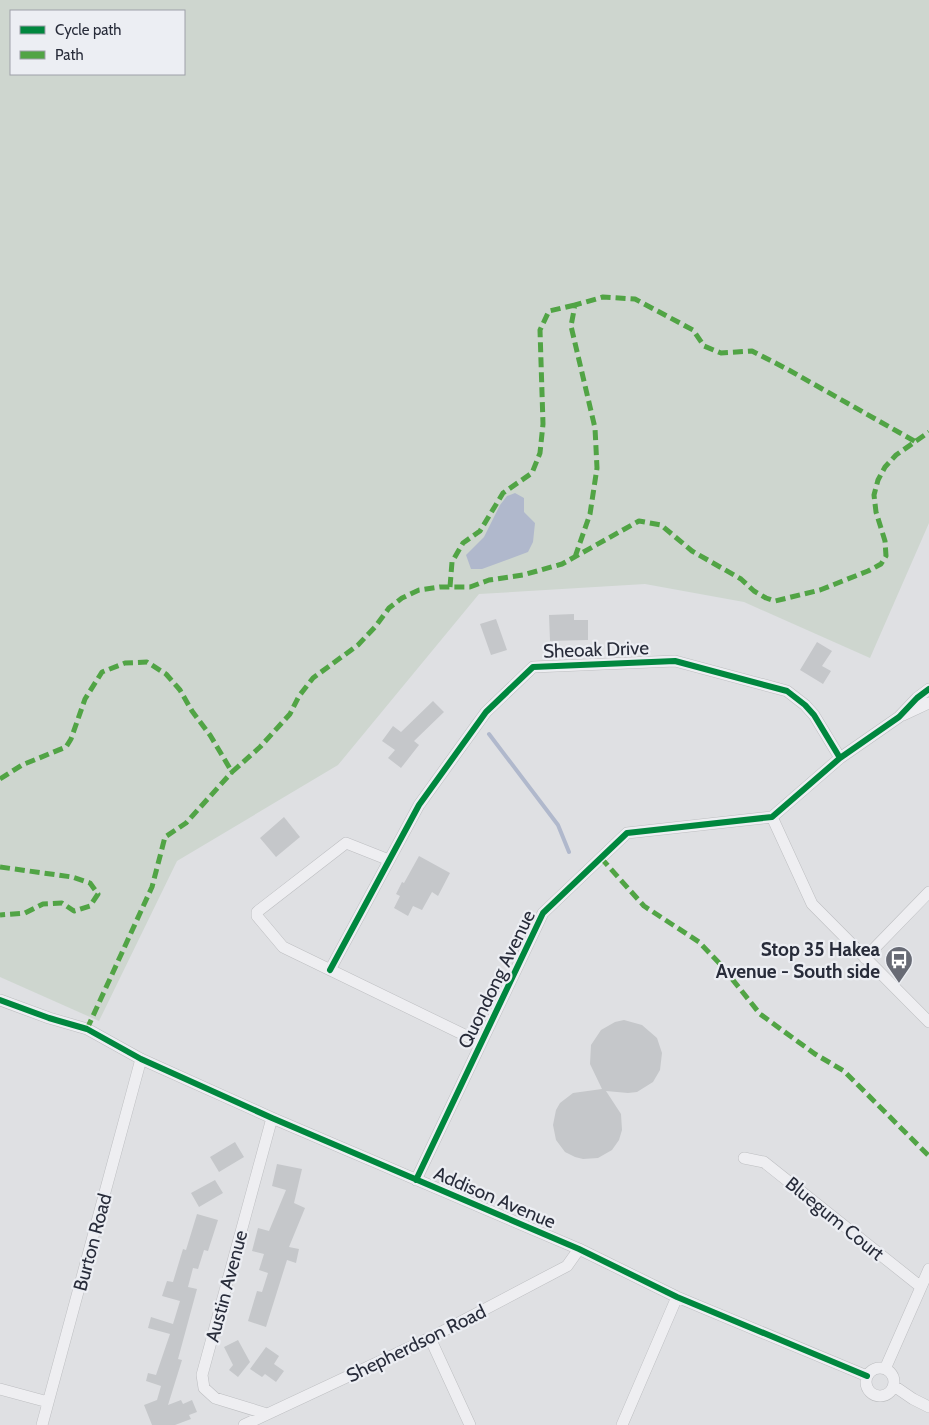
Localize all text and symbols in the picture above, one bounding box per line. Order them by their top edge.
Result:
legend [10,10,185,75]
text: Cycle path [55,21,121,39]
text: Path [55,46,84,64]
street label: Sheoak Drive [543,636,650,663]
street label: Quondong Avenue [453,906,540,1052]
place label: Stop 35 Hakea Avenue - South side [716,938,881,983]
bus stop icon: Stop 35 Hakea Avenue - South side [884,945,914,984]
street label: Addison Avenue [430,1161,559,1234]
street label: Bluegum Court [781,1172,889,1265]
street label: Burton Road [68,1191,117,1293]
street label: Austin Avenue [201,1227,253,1345]
street label: Shepherdson Road [343,1300,490,1387]

